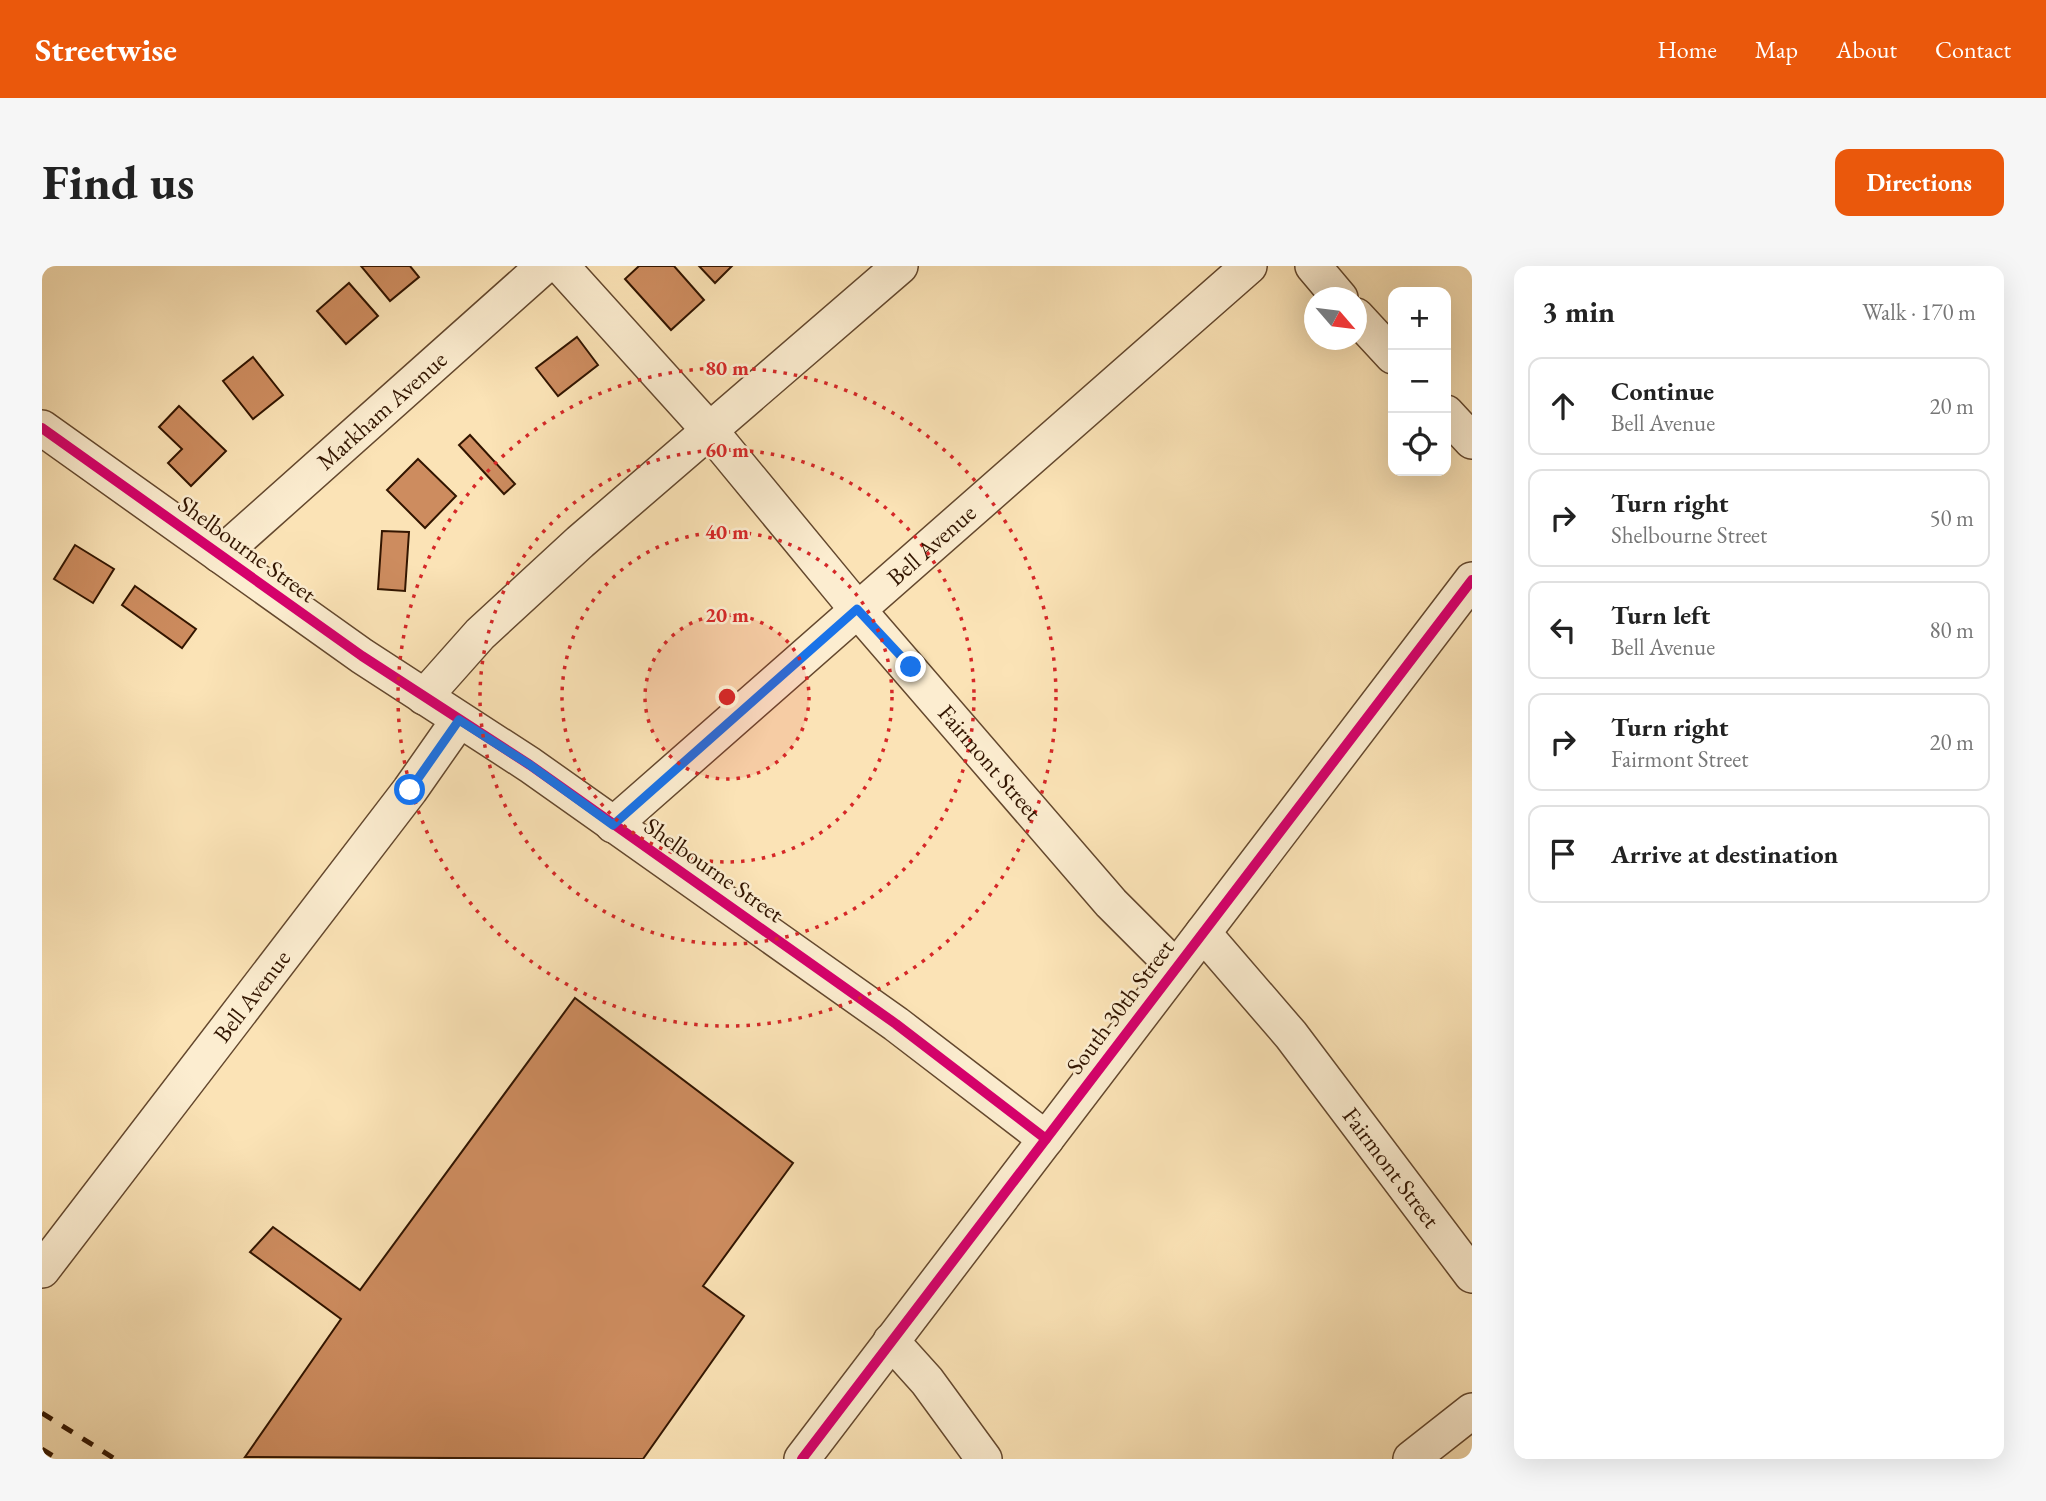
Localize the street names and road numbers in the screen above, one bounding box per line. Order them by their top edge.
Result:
street label: Markham Avenue [310,344,453,476]
street label: Shelbourne Street [172,488,323,609]
street label: Bell Avenue [880,497,982,592]
street label: Fairmont Street [931,698,1049,827]
street label: Shelbourne Street [639,810,790,929]
street label: South 30th Street [1059,933,1181,1080]
street label: Bell Avenue [206,943,297,1048]
street label: Fairmont Street [1336,1101,1447,1234]

